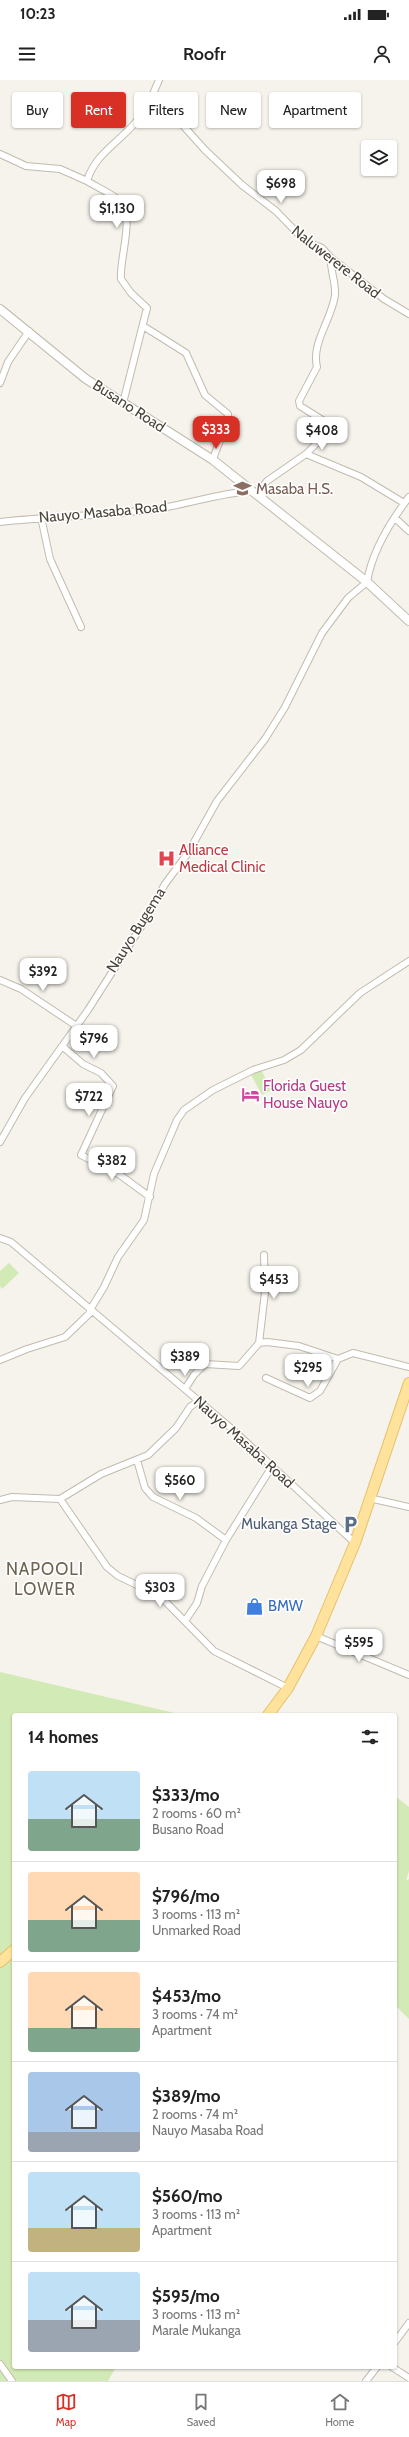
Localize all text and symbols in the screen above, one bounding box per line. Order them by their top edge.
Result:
text: 10:23 [20,5,55,23]
icon: menu [16,43,38,65]
text: Roofr [183,43,226,65]
icon: person [371,43,393,65]
chip: Buy [12,92,63,128]
chip: Rent [71,92,126,128]
chip: Filters [134,92,198,128]
chip: New [206,92,261,128]
chip: Apartment [269,92,361,128]
map controls [361,140,397,176]
button: layers [361,140,397,176]
pin: $698 [257,170,305,204]
text: $698 [266,175,296,191]
pin: $1,130 [84,195,150,229]
text: $1,130 [99,200,135,216]
street label: Naluwerere Road [288,222,384,302]
street label: Busano Road [89,376,169,436]
pin: $333 [192,416,240,450]
pin: $408 [298,417,346,451]
text: $333 [202,421,230,437]
text: $408 [306,422,338,438]
school or university icon: Masaba H.S. [233,479,253,499]
place label: Masaba H.S. [256,480,333,498]
street label: Nauyo Masaba Road [38,497,168,527]
place label: Alliance Medical Clinic [179,841,266,876]
hospital icon: Alliance Medical Clinic [156,849,176,869]
street label: Nauyo Bugema [103,884,170,976]
pin: $392 [19,958,67,992]
text: $392 [29,963,57,979]
pin: $796 [70,1025,118,1059]
text: $796 [80,1030,108,1046]
place label: Florida Guest House Nauyo [263,1077,348,1112]
pin: $722 [65,1083,113,1117]
hotel icon: Florida Guest House Nauyo [240,1085,260,1105]
text: $722 [75,1088,103,1104]
pin: $382 [88,1147,136,1181]
text: $382 [97,1152,127,1168]
pin: $453 [250,1266,298,1300]
text: $453 [259,1271,289,1287]
pin: $389 [161,1343,209,1377]
text: $389 [170,1348,200,1364]
pin: $295 [284,1354,332,1388]
text: $295 [294,1359,322,1375]
street label: Nauyo Masaba Road [190,1392,298,1492]
pin: $560 [156,1467,204,1501]
text: $560 [164,1472,196,1488]
parking icon: Mukanga Stage [340,1514,360,1534]
place label: Mukanga Stage [241,1515,337,1533]
district label: NAPOOLI LOWER [6,1559,84,1599]
pin: $303 [136,1574,184,1608]
text: $303 [145,1579,175,1595]
shop icon: BMW [245,1596,265,1616]
place label: BMW [268,1597,304,1615]
pin: $595 [335,1629,383,1663]
text: $595 [345,1634,373,1650]
icon: filters [359,1726,381,1748]
text: 14 homes [28,1727,98,1747]
text: $333/mo [152,1785,219,1805]
icon: home [60,1787,108,1835]
text: 2 rooms · 60 m² [152,1805,241,1821]
text: Busano Road [152,1821,224,1837]
text: $796/mo [152,1886,220,1906]
icon: home [60,1888,108,1936]
text: 3 rooms · 113 m² [152,1906,240,1922]
text: Unmarked Road [152,1922,241,1938]
text: $453/mo [152,1986,221,2006]
icon: home [60,1988,108,2036]
text: 3 rooms · 74 m² [152,2006,238,2022]
text: Apartment [152,2022,212,2038]
text: $389/mo [152,2086,220,2106]
icon: home [60,2088,108,2136]
text: 2 rooms · 74 m² [152,2106,238,2122]
text: Nauyo Masaba Road [152,2122,264,2138]
text: $560/mo [152,2186,222,2206]
icon: home [60,2188,108,2236]
text: 3 rooms · 113 m² [152,2206,240,2222]
text: Apartment [152,2222,212,2238]
text: $595/mo [152,2286,220,2306]
icon: home [60,2288,108,2336]
text: 3 rooms · 113 m² [152,2306,240,2322]
text: Marale Mukanga [152,2322,241,2338]
tab: Map [55,2391,77,2429]
tab: Saved [187,2391,215,2429]
tab: Home [325,2391,354,2429]

